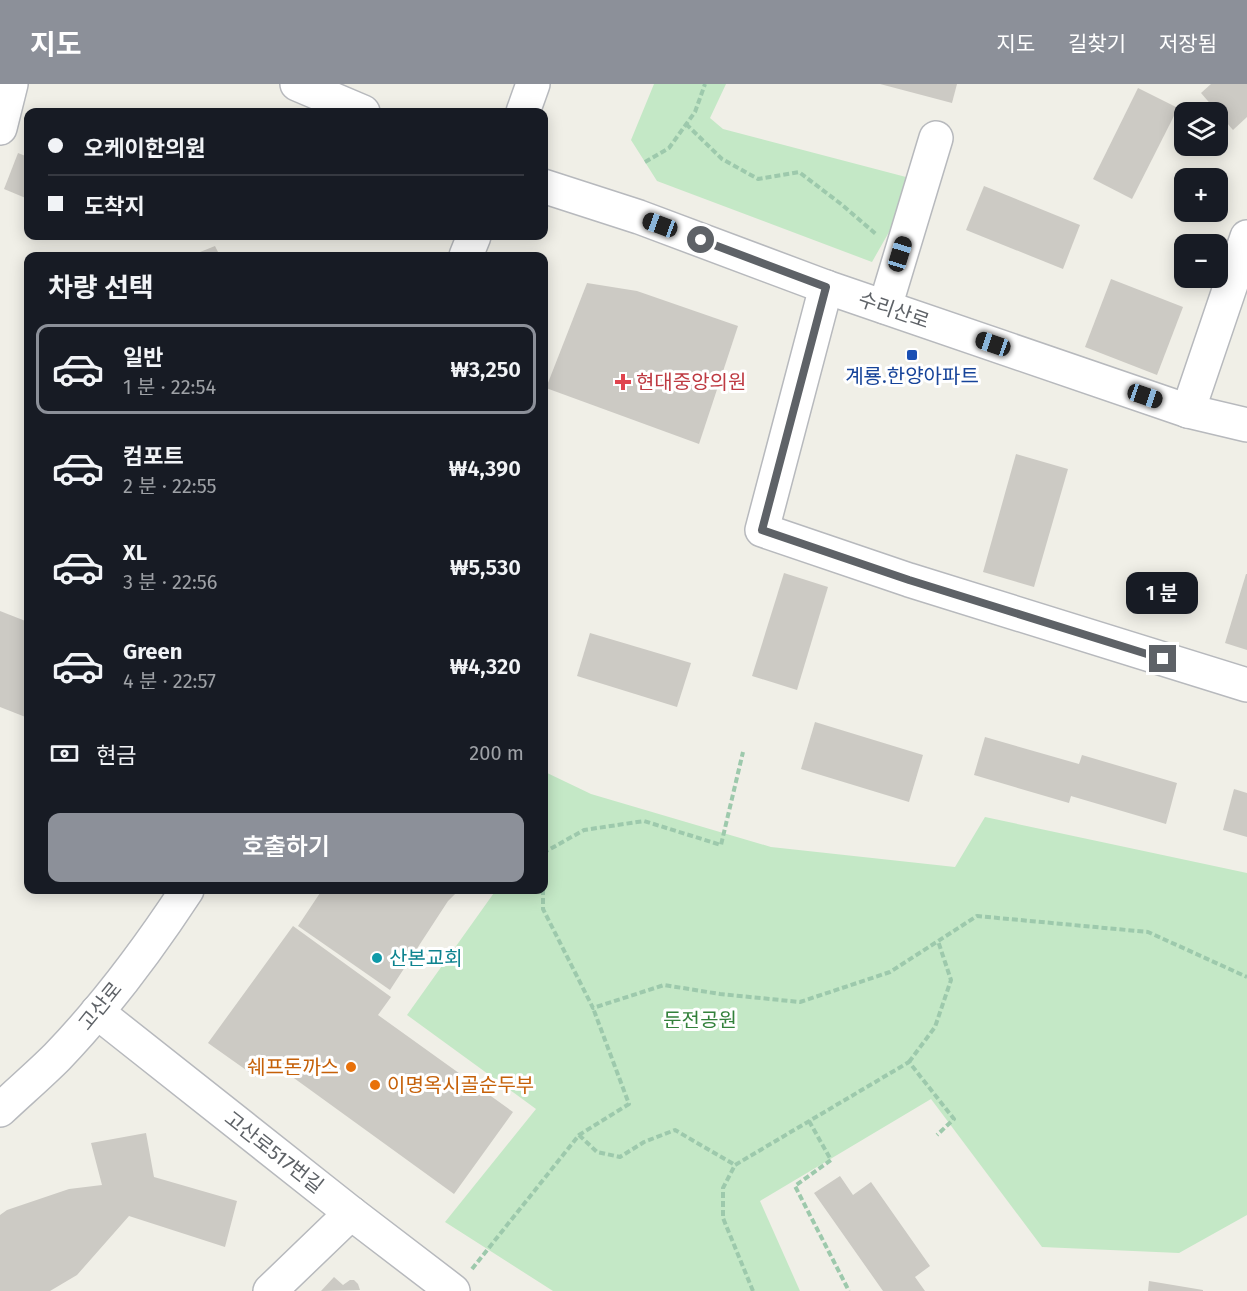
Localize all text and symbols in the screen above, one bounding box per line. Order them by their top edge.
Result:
text: 지도 [30,28,82,61]
text: 지도 [996,31,1035,57]
text: 길찾기 [1068,31,1126,57]
text: 저장됨 [1159,31,1217,57]
map controls [1174,102,1228,288]
button: layers [1174,102,1228,156]
text: 오케이한의원 [84,135,205,162]
button: + [1174,168,1228,222]
text: 도착지 [84,193,145,220]
car [640,210,680,240]
route start [687,226,714,253]
car [886,234,914,274]
button: − [1174,234,1228,288]
text: 차량 선택 [48,272,154,304]
street label: 수리산로 [855,287,933,333]
car [973,330,1013,358]
icon: car [51,342,105,396]
text: 일반 [123,344,163,371]
marker: 계룡.한양아파트 [905,348,919,362]
text: ₩3,250 [450,356,521,383]
place label: 계룡.한양아파트 [845,364,979,388]
place label: 현대중앙의원 [636,370,746,394]
marker: 현대중앙의원 [614,373,632,391]
text: 1 분 · 22:54 [123,375,216,399]
car [1125,382,1165,410]
icon: car [51,441,105,495]
text: 컴포트 [123,443,184,470]
text: ₩4,390 [449,455,521,482]
text: 2 분 · 22:55 [123,474,217,498]
text: XL [123,539,147,566]
icon: car [51,540,105,594]
text: ₩5,530 [450,554,521,581]
text: 3 분 · 22:56 [123,570,217,594]
callout: 1 분 [1127,572,1199,614]
text: 1 분 [1146,581,1178,605]
text: Green [123,638,182,665]
icon: car [51,639,105,693]
route end [1149,645,1176,672]
text: ₩4,320 [450,653,521,680]
text: 4 분 · 22:57 [123,669,216,693]
icon: cash [48,737,81,770]
text: 200 m [469,741,524,765]
text: 현금 [96,742,136,769]
button: 호출하기 [48,813,524,882]
place label: 산본교회 [389,946,463,970]
marker: 산본교회 [370,951,384,965]
street label: 고산로 [73,977,127,1035]
park label: 둔전공원 [663,1008,737,1032]
place label: 쉐프돈까스 [247,1055,339,1079]
marker: 쉐프돈까스 [344,1060,358,1074]
place label: 이명옥시골순두부 [387,1073,534,1097]
marker: 이명옥시골순두부 [368,1078,382,1092]
street label: 고산로517번길 [220,1106,328,1198]

